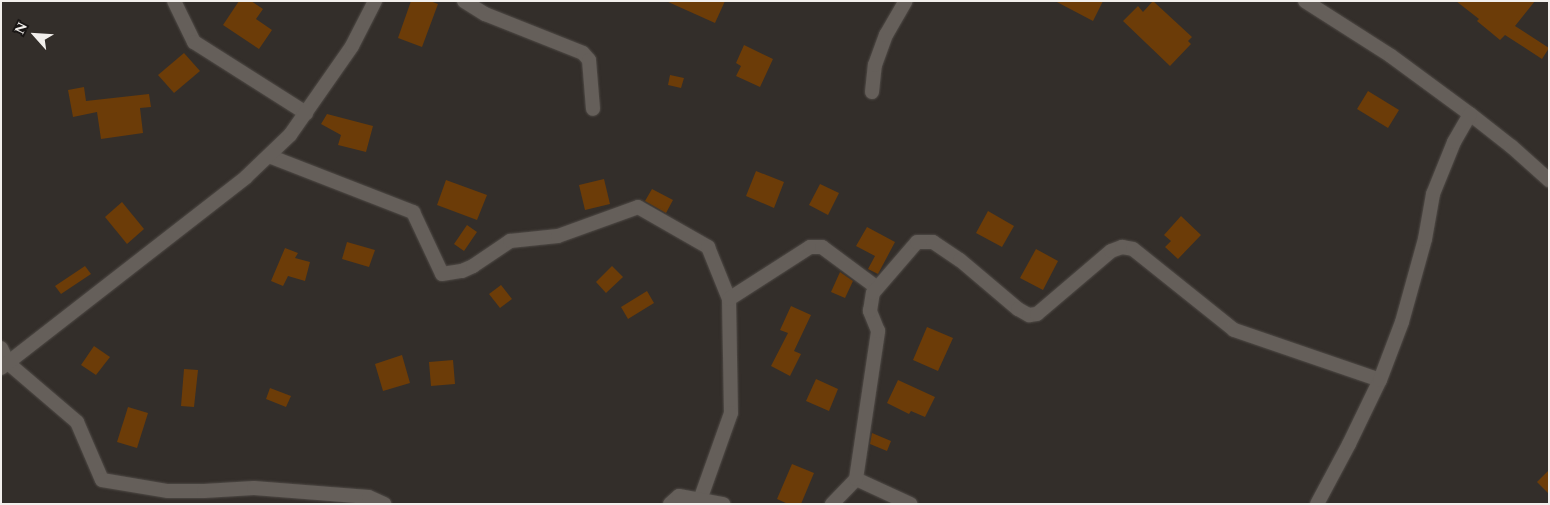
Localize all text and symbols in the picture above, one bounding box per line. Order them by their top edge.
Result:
north arrow [10,10,60,60]
text: N [9,18,33,38]

